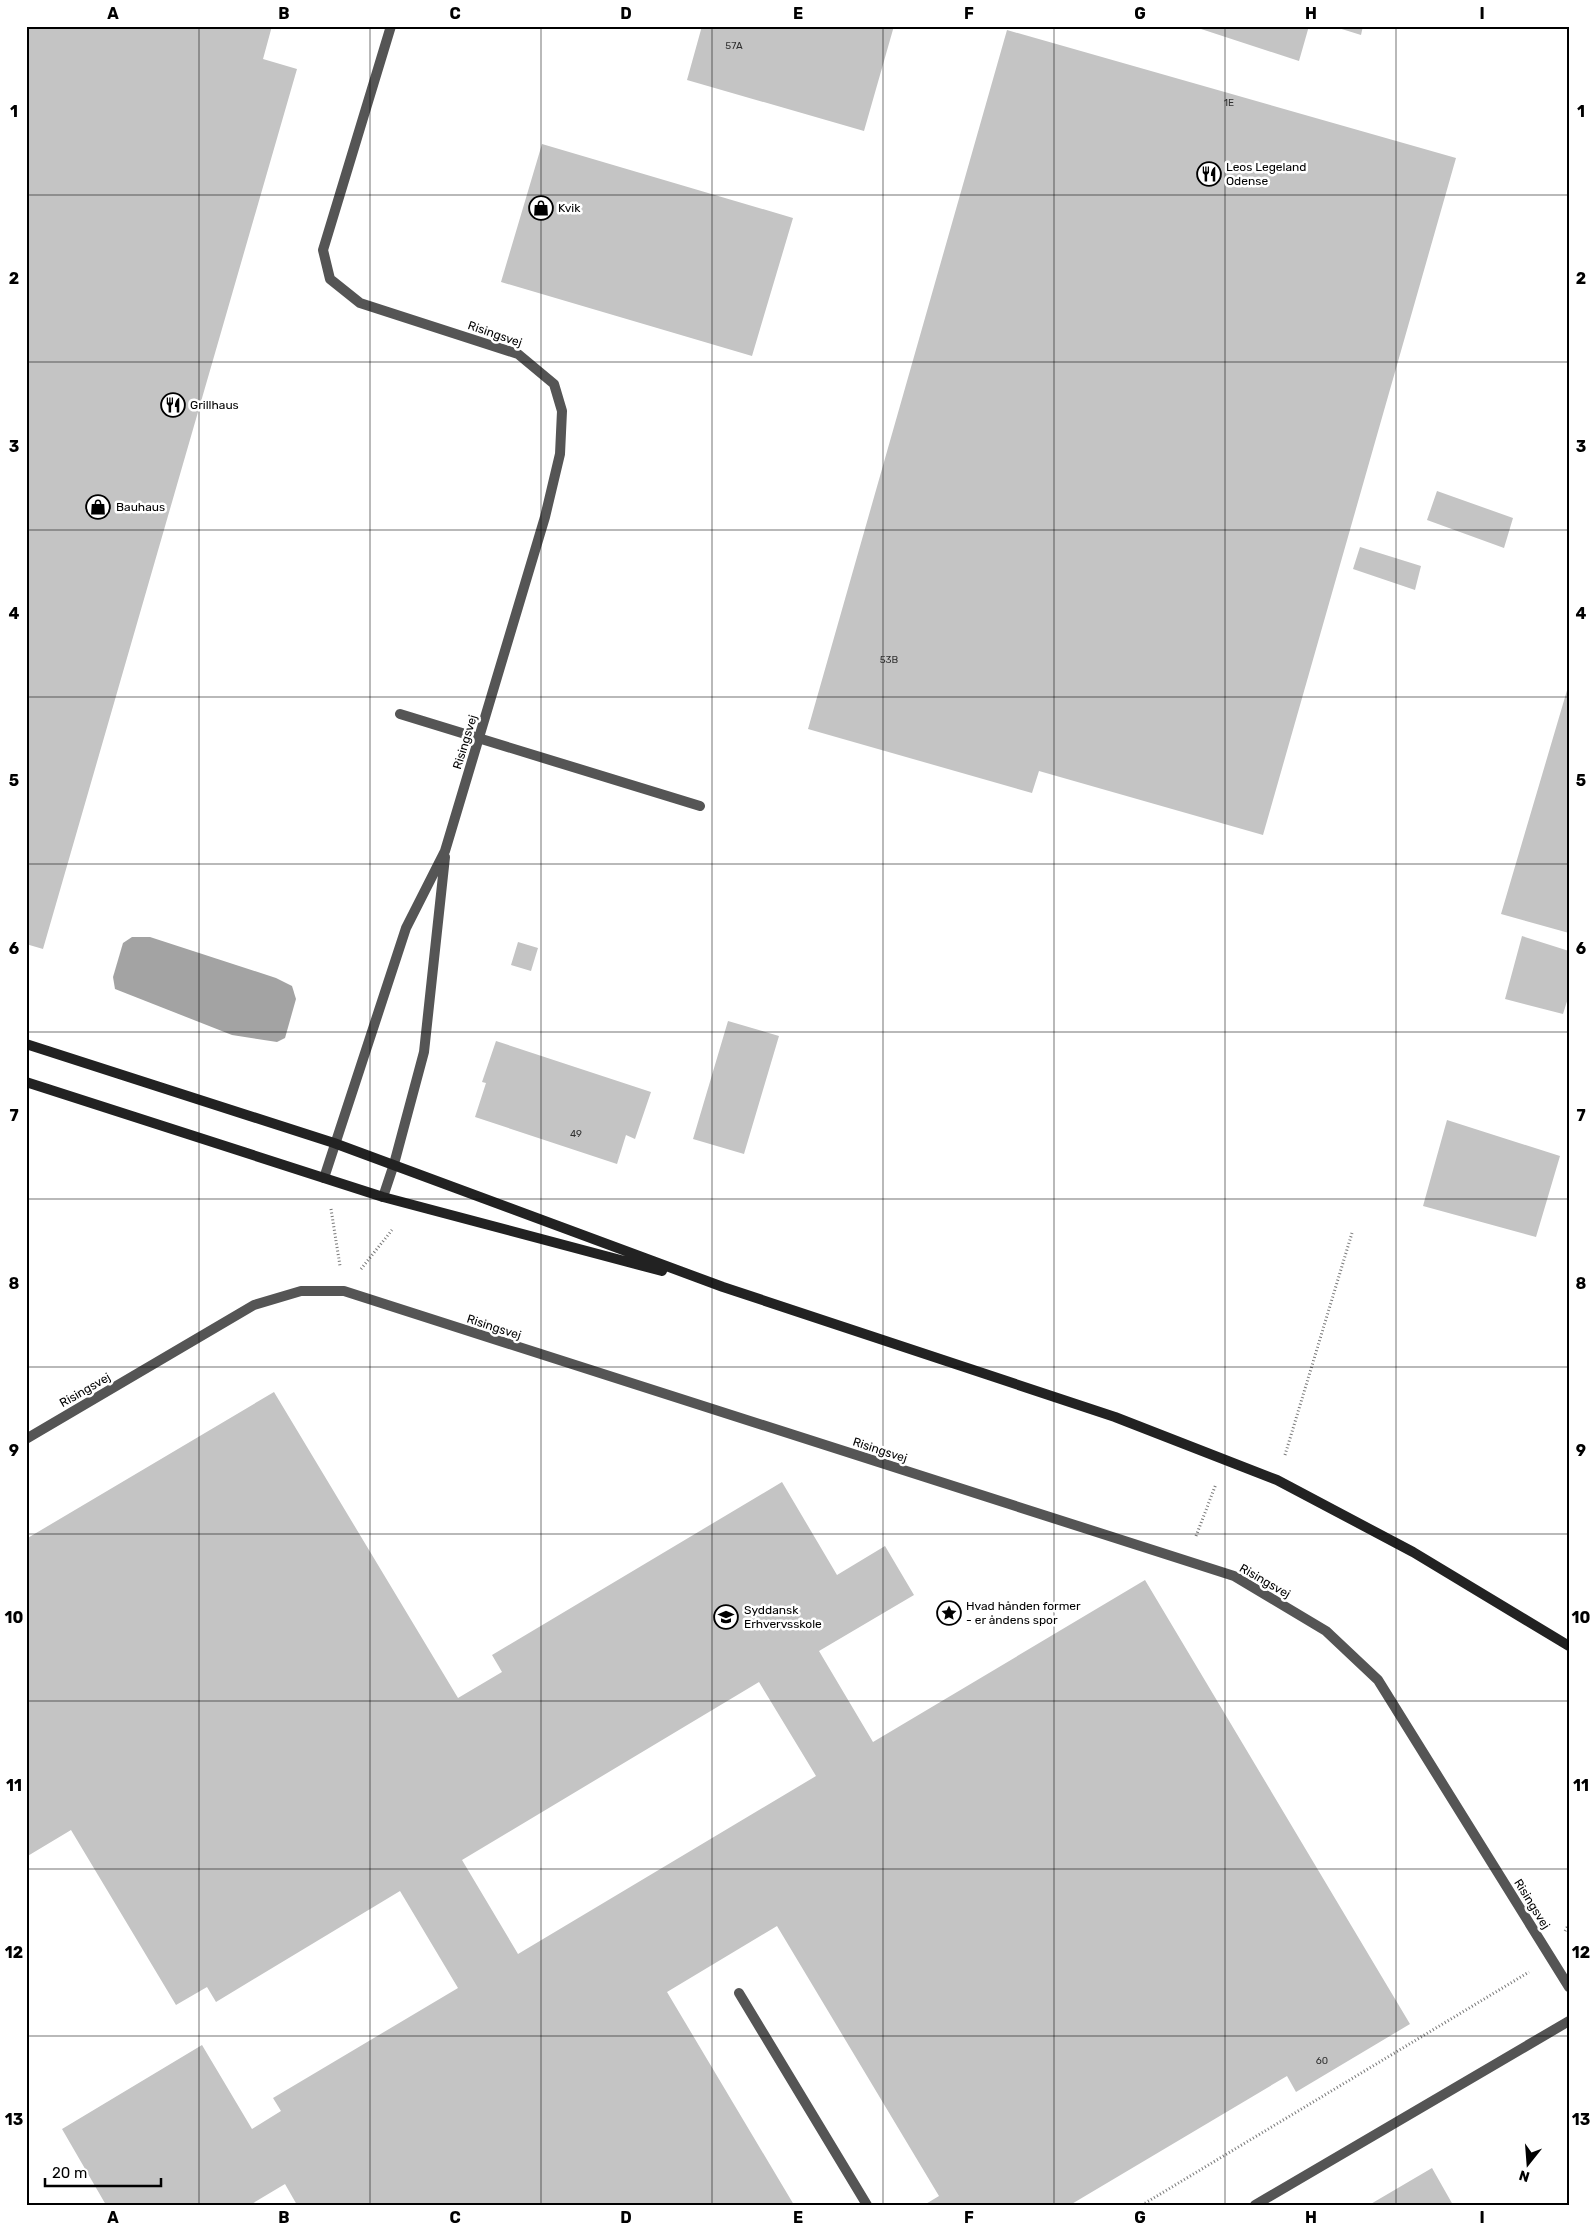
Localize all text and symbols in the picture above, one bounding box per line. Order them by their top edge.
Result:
text: A [107,4,119,23]
text: B [278,4,290,23]
text: C [449,4,461,23]
text: D [620,4,632,23]
text: E [793,4,803,23]
text: F [964,4,974,23]
text: G [1134,4,1146,23]
text: H [1305,4,1317,23]
text: I [1479,4,1485,23]
house number: 57A [725,40,743,52]
house number: 1E [1224,97,1234,109]
text: 1 [10,102,18,121]
text: 1 [1577,102,1585,121]
place label: Leos Legeland Odense [1226,160,1306,188]
restaurant icon: Leos Legeland Odense [1196,161,1222,187]
shop icon: Kvik [528,195,554,221]
place label: Kvik [558,201,581,215]
text: 2 [9,269,19,288]
text: 2 [1576,269,1586,288]
street label: Risingsvej [466,318,524,350]
restaurant icon: Grillhaus [160,392,186,418]
place label: Grillhaus [190,398,239,412]
text: 3 [9,437,19,456]
text: 3 [1576,437,1586,456]
shop icon: Bauhaus [85,494,111,520]
place label: Bauhaus [116,500,165,514]
text: 4 [9,604,20,623]
text: 4 [1576,604,1587,623]
house number: 53B [880,654,899,666]
street label: Risingsvej [450,713,480,771]
text: 5 [9,771,19,790]
text: 5 [1576,771,1586,790]
text: 6 [9,939,19,958]
text: 6 [1576,939,1586,958]
text: 7 [9,1106,19,1125]
text: 7 [1576,1106,1586,1125]
house number: 49 [570,1128,582,1140]
text: 8 [9,1274,20,1293]
text: 8 [1576,1274,1587,1293]
street label: Risingsvej [465,1312,523,1342]
street label: Risingsvej [57,1370,113,1410]
street label: Risingsvej [851,1435,909,1465]
text: 9 [9,1441,19,1460]
text: 9 [1576,1441,1586,1460]
street label: Risingsvej [1237,1561,1293,1601]
place label: Hvad hånden former - er åndens spor [966,1599,1081,1627]
place icon: Hvad hånden former - er åndens spor [936,1600,962,1626]
place label: Syddansk Erhvervsskole [744,1603,822,1631]
school or university icon: Syddansk Erhvervsskole [713,1604,739,1630]
text: 10 [5,1608,24,1627]
text: 10 [1572,1608,1591,1627]
text: 11 [6,1776,22,1795]
text: 11 [1573,1776,1589,1795]
street label: Risingsvej [1511,1876,1553,1932]
text: 12 [5,1943,23,1962]
text: 12 [1572,1943,1590,1962]
house number: 60 [1316,2055,1328,2067]
text: 13 [5,2110,23,2129]
text: 13 [1572,2110,1590,2129]
north arrow [1502,2138,1552,2188]
scale bar [45,2156,161,2188]
text: 20 m [52,2164,87,2182]
text: N [1517,2166,1532,2186]
text: A [107,2208,119,2227]
text: B [278,2208,290,2227]
text: C [449,2208,461,2227]
text: D [620,2208,632,2227]
text: E [793,2208,803,2227]
text: F [964,2208,974,2227]
text: G [1134,2208,1146,2227]
text: H [1305,2208,1317,2227]
text: I [1479,2208,1485,2227]

